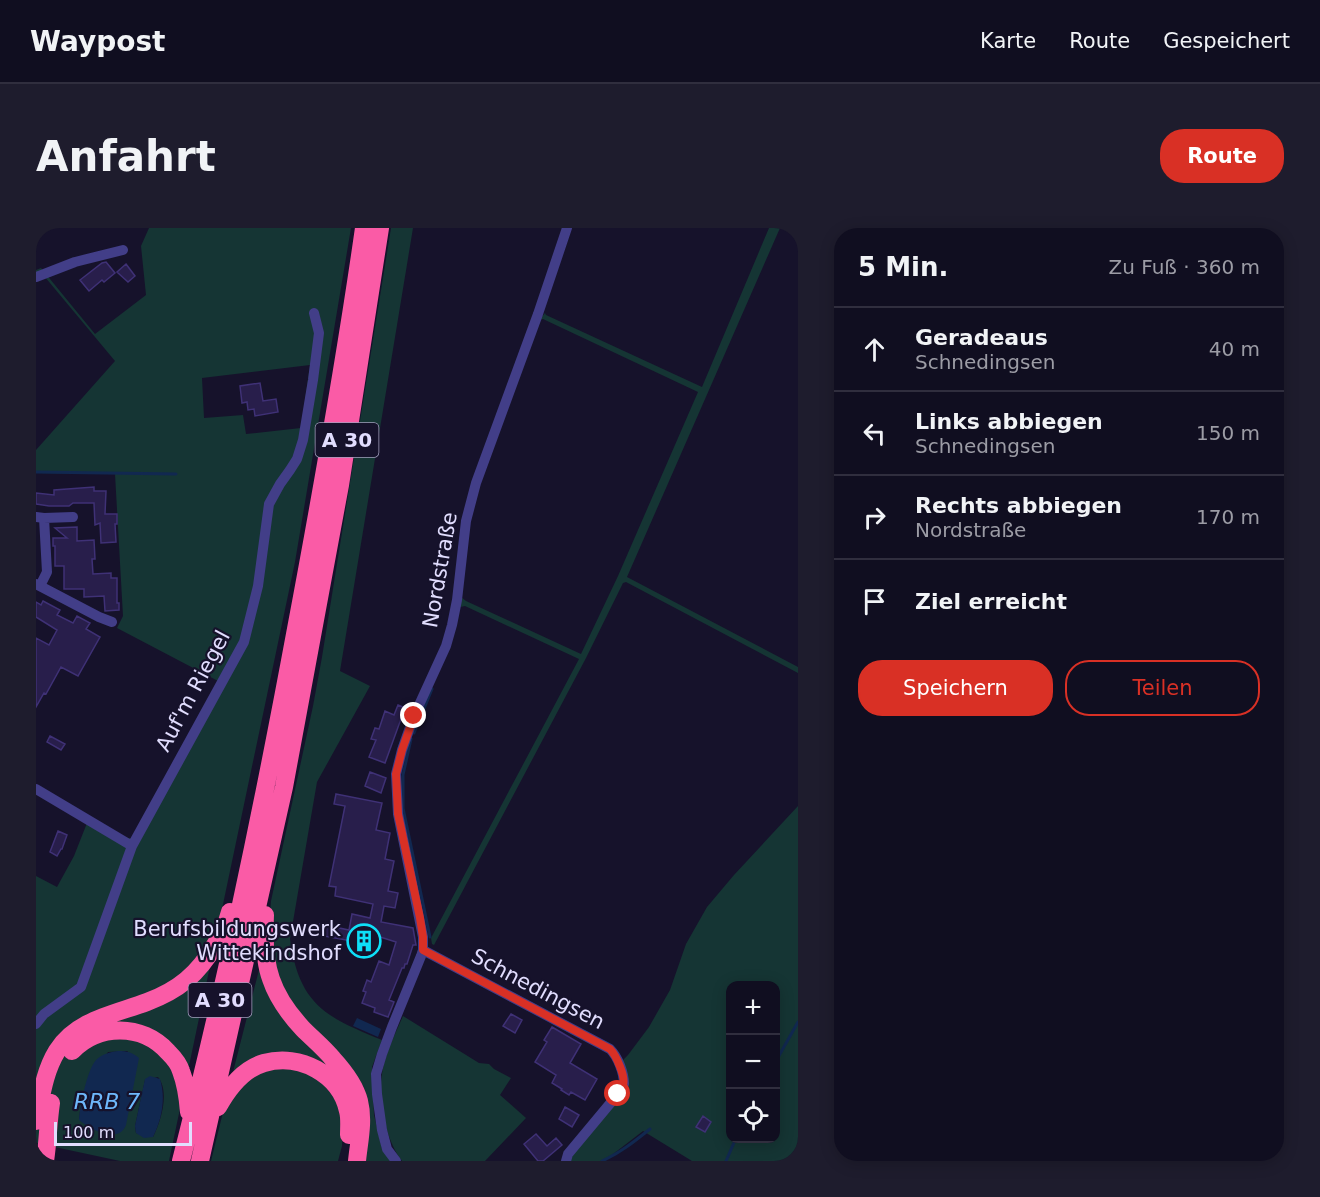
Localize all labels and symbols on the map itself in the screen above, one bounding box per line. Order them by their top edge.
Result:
road number: A 30 [316,423,378,457]
street label: Nordstraße [418,510,462,630]
street label: Auf'm Riegel [151,626,235,756]
route end [400,702,426,728]
place label: Berufsbildungswerk Wittekindshof [133,917,342,965]
building icon: Berufsbildungswerk Wittekindshof [346,923,382,959]
street label: Schnedingsen [467,944,609,1034]
road number: A 30 [188,983,252,1017]
route start [604,1080,630,1106]
water label: RRB 7 [74,1089,140,1114]
scale bar [54,1119,192,1146]

